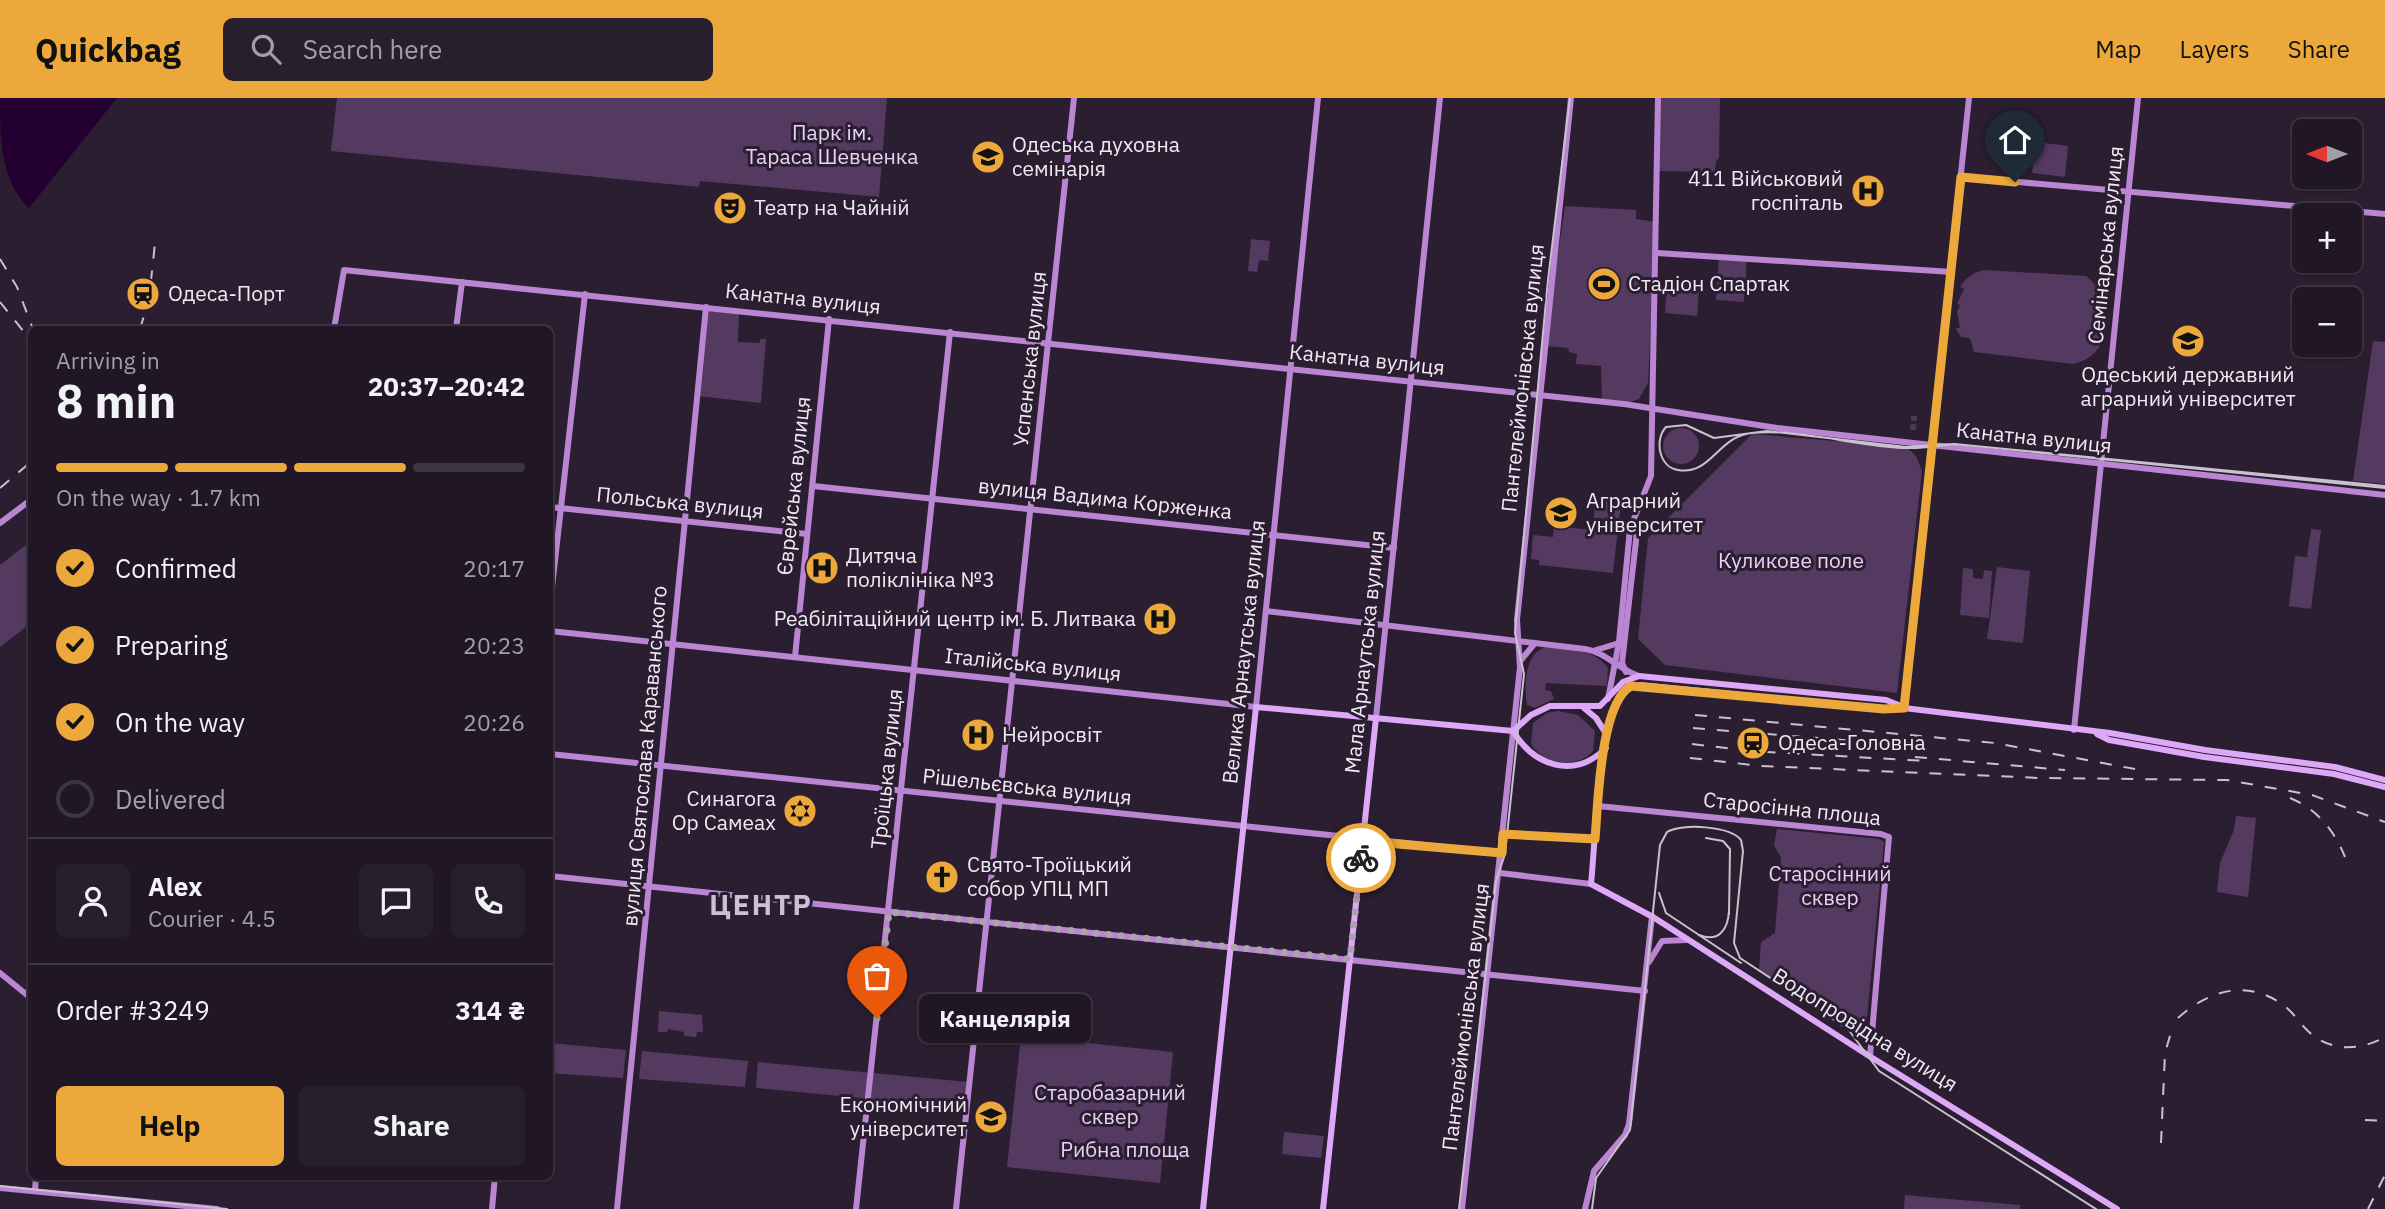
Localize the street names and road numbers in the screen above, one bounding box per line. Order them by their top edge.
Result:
street label: Семінарська вулиця [2081,145,2129,345]
street label: Пантелеймонівська вулиця [1494,242,1550,513]
street label: Успенська вулиця [1006,270,1052,448]
street label: Канатна вулиця [724,276,882,320]
street label: Канатна вулиця [1288,337,1446,381]
street label: Єврейська вулиця [770,395,816,577]
street label: Канатна вулиця [1955,415,2113,459]
street label: вулиця Вадима Корженка [977,471,1233,525]
street label: Польська вулиця [595,479,765,525]
street label: Велика Арнаутська вулиця [1215,519,1271,785]
street label: Мала Арнаутська вулиця [1337,529,1391,775]
street label: вулиця Святослава Караванського [615,584,673,927]
street label: Італійська вулиця [943,641,1123,687]
street label: Троїцька вулиця [864,687,908,850]
street label: Рішельєвська вулиця [921,761,1133,811]
street label: Старосінна площа [1702,785,1882,831]
street label: Пантелеймонівська вулиця [1435,881,1495,1152]
street label: Водопровідна вулиця [1768,961,1963,1098]

